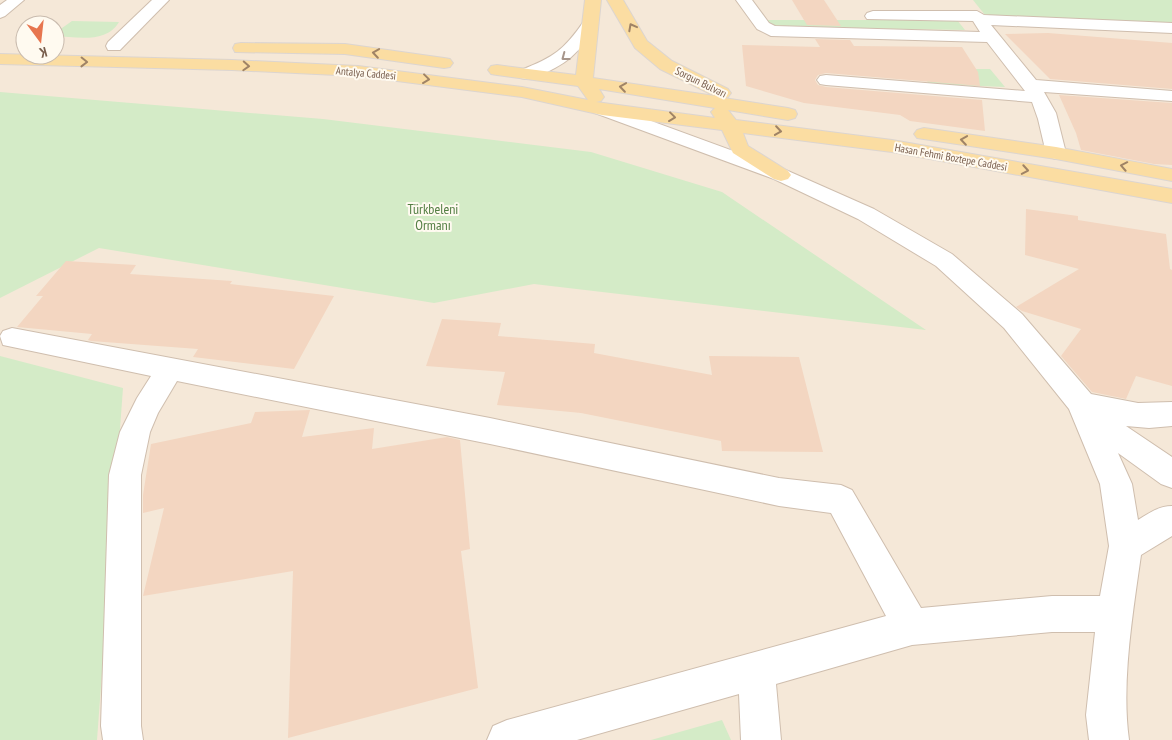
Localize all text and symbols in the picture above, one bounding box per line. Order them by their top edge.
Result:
north arrow [15,15,65,65]
one-way arrow [628,23,638,32]
text: K [37,43,49,62]
one-way arrow [371,49,380,59]
one-way arrow [561,51,571,60]
one-way arrow [80,57,88,67]
one-way arrow [242,61,250,71]
street label: Antalya Caddesi [335,63,397,83]
street label: Sorgun Bulvarı [673,63,729,101]
one-way arrow [422,73,430,84]
one-way arrow [619,82,627,93]
one-way arrow [669,111,677,122]
one-way arrow [774,125,782,136]
one-way arrow [959,135,968,145]
street label: Hasan Fehmi Boztepe Caddesi [894,140,1008,174]
one-way arrow [1120,161,1128,172]
one-way arrow [1020,165,1029,175]
park label: Türkbeleni Ormanı [408,200,458,234]

